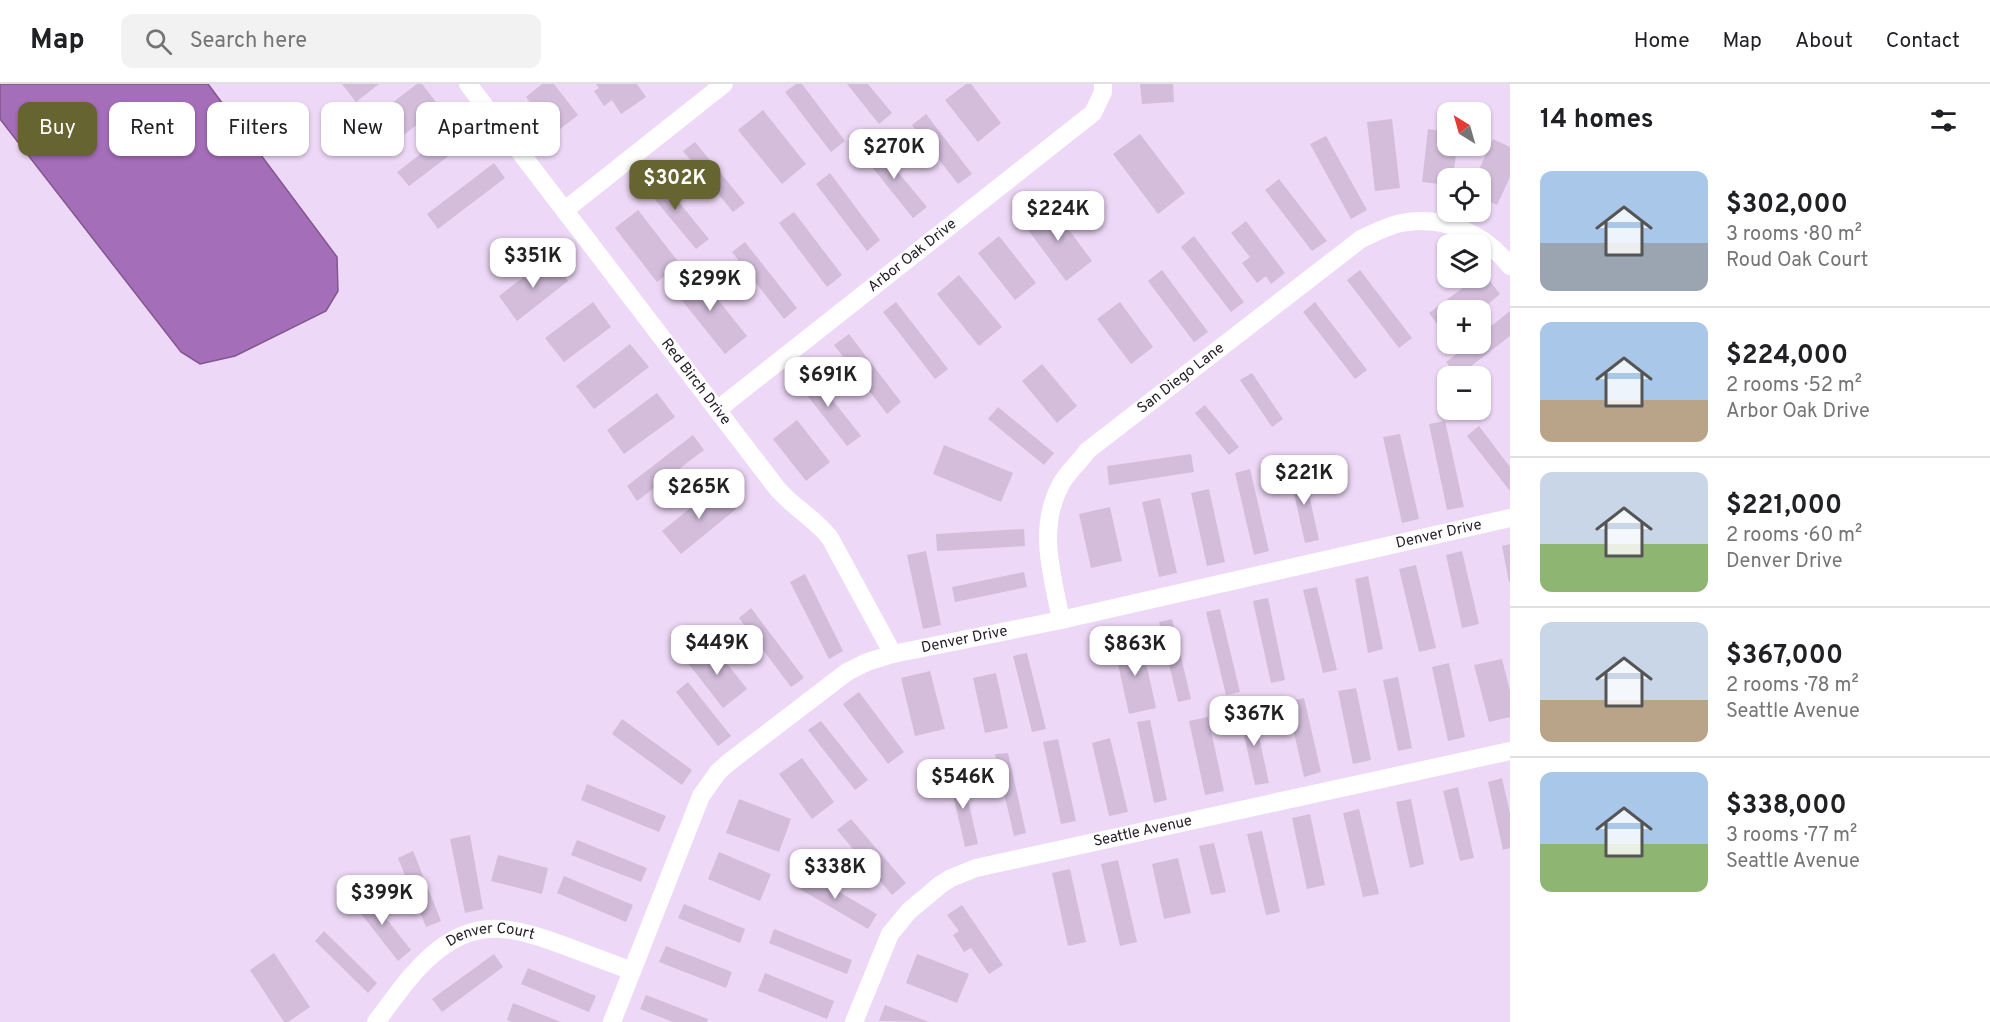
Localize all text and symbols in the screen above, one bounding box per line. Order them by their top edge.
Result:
search box [121,14,541,68]
text: Map [30,23,85,59]
icon: search [142,25,175,58]
text: Search here [190,28,307,55]
text: Home [1634,28,1690,55]
text: Map [1723,28,1762,55]
text: About [1795,28,1853,55]
text: Contact [1886,28,1960,55]
chip: Buy [18,102,97,156]
chip: Rent [109,102,195,156]
chip: Filters [207,102,309,156]
chip: New [321,102,404,156]
chip: Apartment [416,102,560,156]
north arrow [1437,102,1491,156]
map controls [1437,102,1491,420]
text: 14 homes [1540,104,1654,137]
icon: filters [1927,104,1960,137]
pin: $270K [852,129,936,180]
text: $270K [863,135,925,161]
pin: $302K [633,160,717,211]
text: $302K [643,166,707,192]
button: locate [1437,168,1491,222]
text: $302,000 [1726,189,1848,222]
pin: $224K [1016,191,1100,242]
icon: home [1588,195,1660,267]
text: $224K [1026,197,1090,223]
street label: Arbor Oak Drive [864,215,961,297]
text: 3 rooms · 80 m² [1726,222,1862,248]
button: layers [1437,234,1491,288]
pin: $351K [491,238,575,289]
text: $351K [504,244,562,270]
text: Roud Oak Court [1726,248,1868,274]
pin: $299K [668,261,752,312]
text: $299K [678,267,742,293]
button: + [1437,300,1491,354]
street label: Red Birch Drive [657,335,735,429]
street label: San Diego Lane [1134,339,1228,418]
text: $224,000 [1726,340,1848,373]
icon: home [1588,346,1660,418]
pin: $691K [786,357,870,408]
text: $691K [799,363,857,389]
button: − [1437,366,1491,420]
text: 2 rooms · 52 m² [1726,373,1862,399]
text: Arbor Oak Drive [1726,399,1870,425]
pin: $221K [1262,455,1346,506]
text: $221K [1275,461,1333,487]
pin: $265K [657,469,741,520]
text: $265K [668,475,730,501]
text: $221,000 [1726,490,1842,523]
icon: home [1588,496,1660,568]
street label: Denver Drive [1394,515,1484,553]
text: 2 rooms · 60 m² [1726,523,1862,549]
text: Denver Drive [1726,549,1843,575]
street label: Denver Drive [920,622,1009,658]
pin: $449K [675,625,759,676]
pin: $863K [1093,626,1177,677]
text: $449K [685,631,749,657]
text: $863K [1103,632,1167,658]
text: $367,000 [1726,640,1843,673]
icon: home [1588,646,1660,718]
text: 2 rooms · 78 m² [1726,673,1859,699]
pin: $367K [1212,696,1296,747]
text: Seattle Avenue [1726,699,1860,725]
text: $367K [1223,702,1285,728]
pin: $546K [921,759,1005,810]
text: $546K [931,765,995,791]
text: $338,000 [1726,790,1847,823]
icon: home [1588,796,1660,868]
street label: Seattle Avenue [1092,811,1194,851]
text: 3 rooms · 77 m² [1726,823,1857,849]
pin: $338K [793,849,877,900]
text: Seattle Avenue [1726,849,1860,875]
text: $338K [804,855,866,881]
pin: $399K [340,875,424,926]
text: $399K [351,881,413,907]
street label: Denver Court [443,919,537,951]

